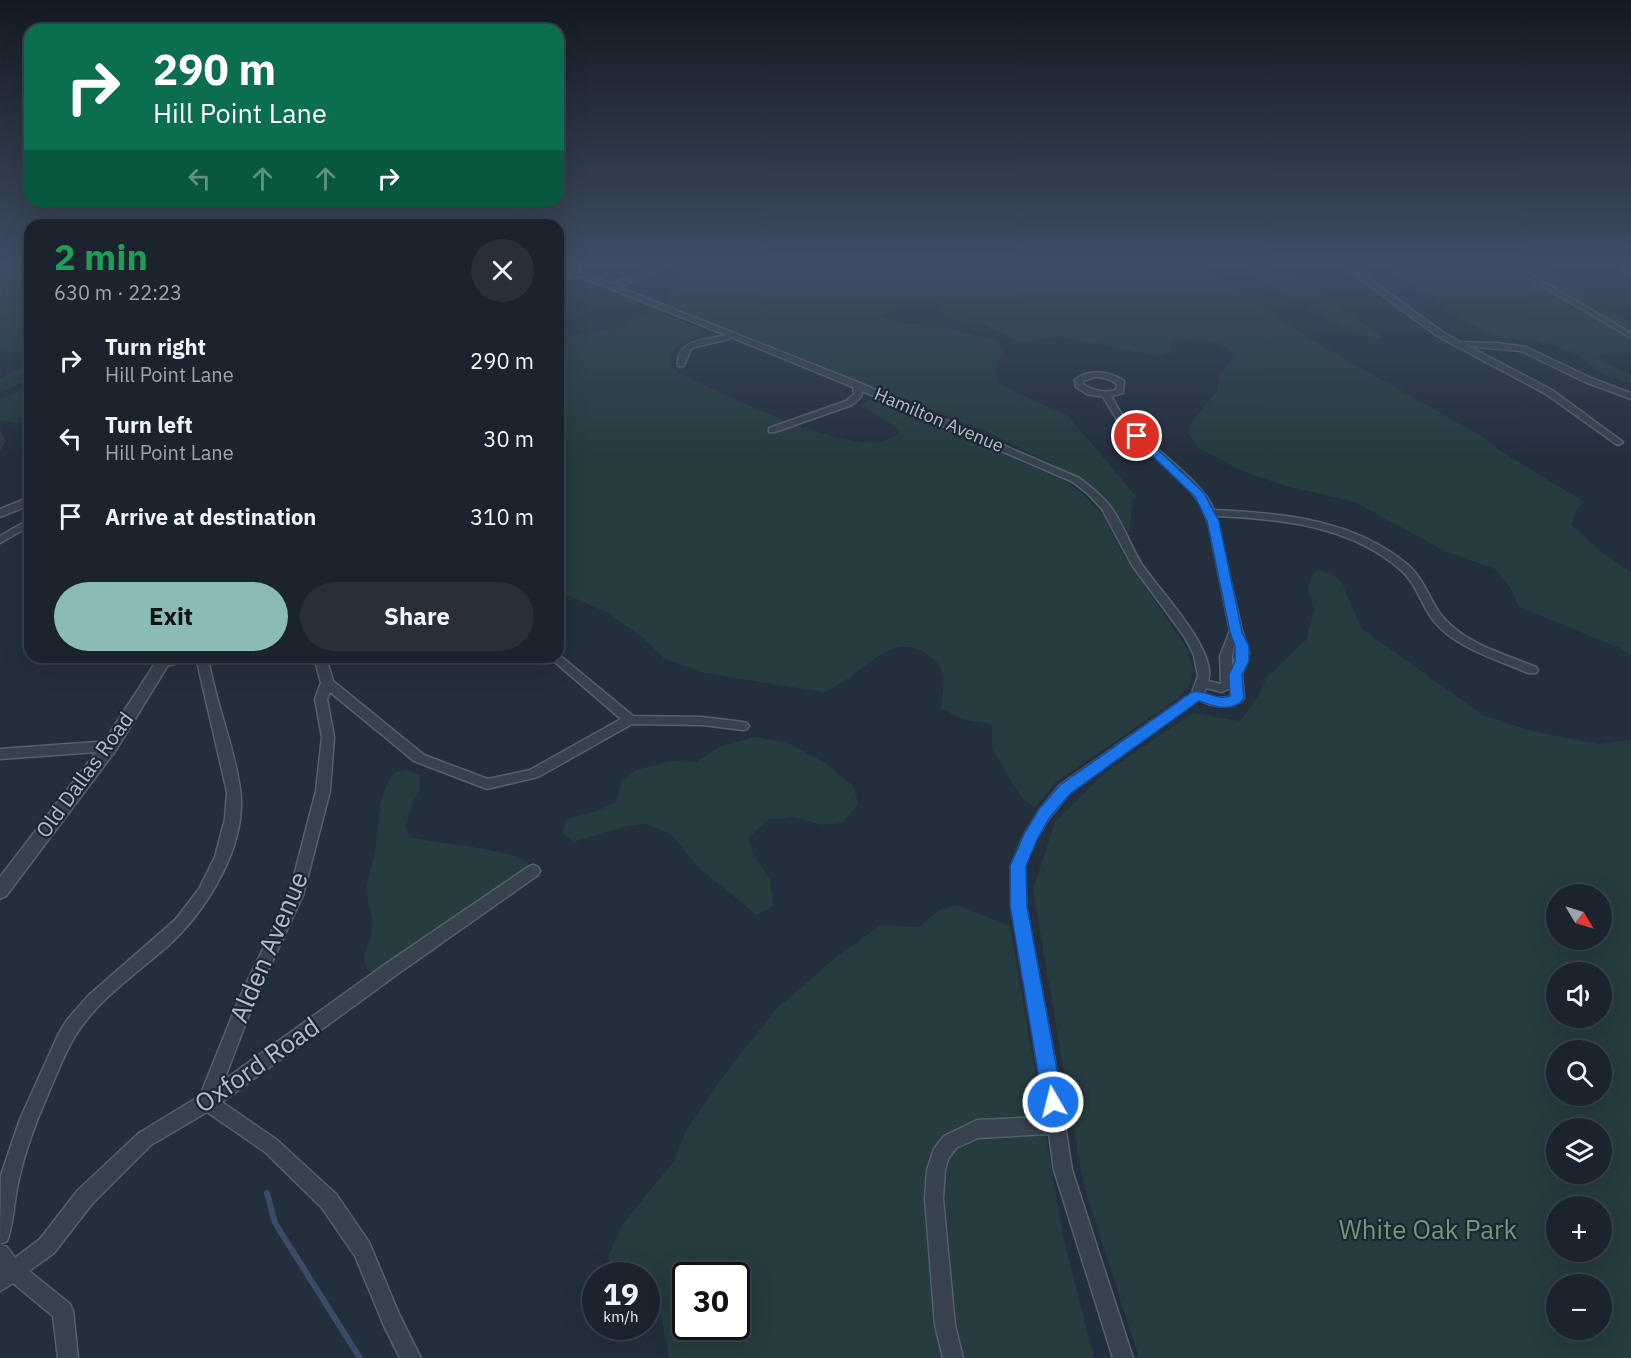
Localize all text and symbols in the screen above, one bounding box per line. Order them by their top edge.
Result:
text: 290 m [153,42,276,97]
icon: right [54,48,132,126]
text: Hill Point Lane [153,95,327,130]
icon: left [183,162,216,195]
icon: ahead [246,162,279,195]
icon: ahead [309,162,342,195]
icon: right [372,162,405,195]
text: 2 min [54,233,148,280]
button: close [471,239,534,302]
text: 630 m · 22:23 [54,279,182,306]
text: Turn right [105,332,206,361]
icon: right [54,344,87,377]
text: 290 m [470,346,534,375]
text: Hill Point Lane [105,361,234,388]
street label: Hamilton Avenue [871,382,1007,457]
text: Turn left [105,410,193,439]
pin [1111,410,1162,461]
icon: arrive [1120,419,1153,452]
icon: left [54,422,87,455]
text: 30 m [483,424,534,453]
text: Hill Point Lane [105,439,234,466]
icon: arrive [54,500,87,533]
text: Arrive at destination [105,502,316,531]
text: 310 m [470,502,534,531]
button: Exit [54,582,288,651]
button: Share [300,582,534,651]
street label: Old Dallas Road [29,706,139,843]
street label: Alden Avenue [221,866,315,1027]
north arrow [1546,884,1612,950]
map controls [1546,884,1612,1340]
button: sound [1546,962,1612,1028]
street label: Oxford Road [187,1009,326,1120]
button: search [1546,1040,1612,1106]
position arrow [1021,1070,1085,1134]
button: layers [1546,1118,1612,1184]
button: + [1546,1196,1612,1262]
park label: White Oak Park [1339,1212,1518,1246]
speed limit sign: 30 [672,1262,750,1340]
text: 19 [603,1274,639,1313]
button: − [1546,1274,1612,1340]
text: km/h [603,1307,639,1326]

